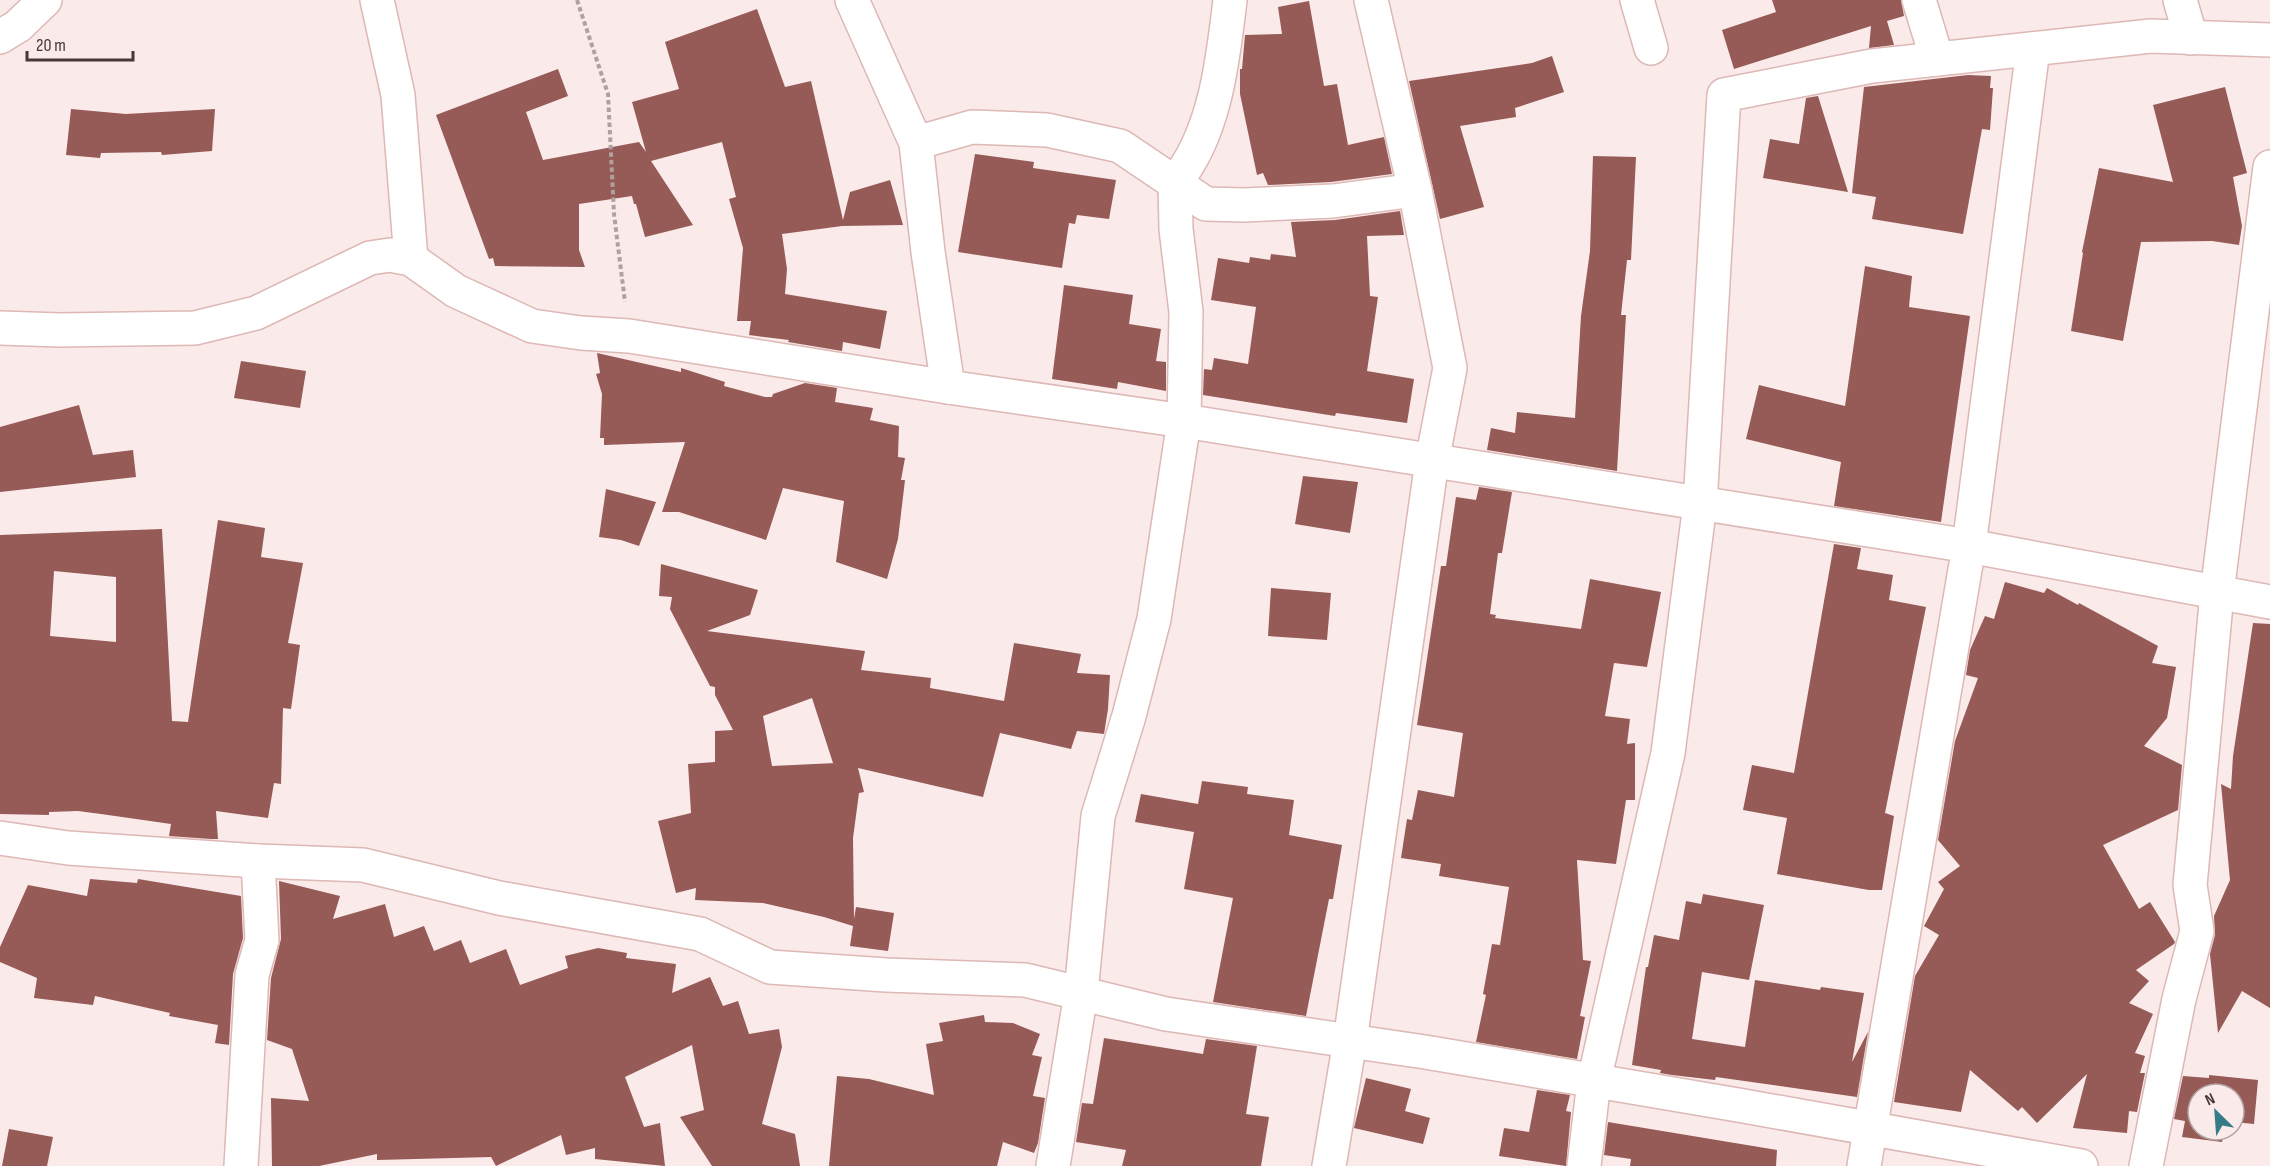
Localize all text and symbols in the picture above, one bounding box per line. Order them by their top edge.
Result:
scale bar [27,24,134,62]
text: 20 m [36,35,66,56]
north arrow [2186,1082,2246,1142]
text: N [2202,1089,2218,1110]

